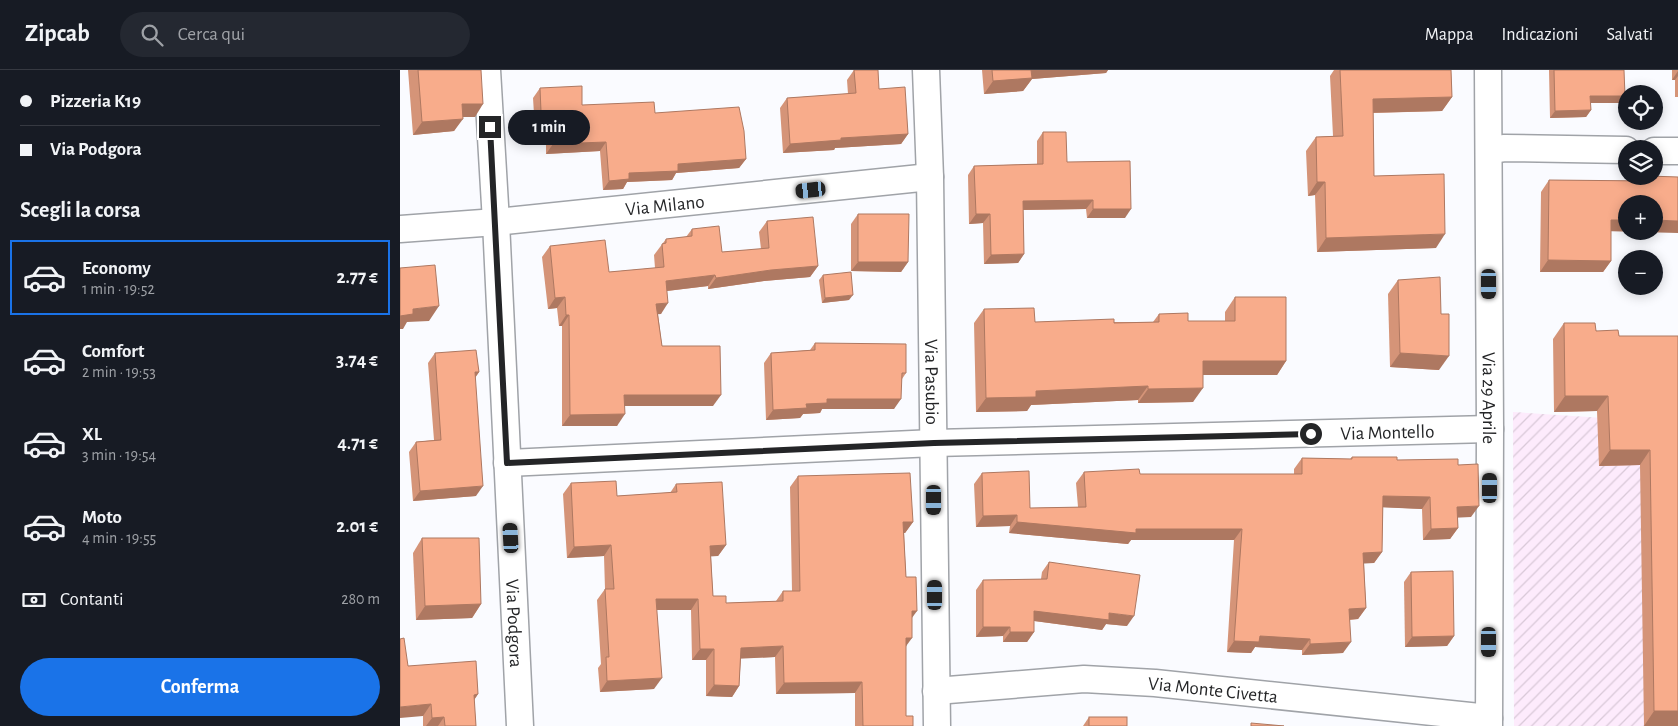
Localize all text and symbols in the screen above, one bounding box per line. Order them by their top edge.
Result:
search box [120,12,470,57]
icon: search [138,21,166,49]
text: Zipcab [25,22,90,46]
text: Cerca qui [178,25,245,44]
text: Mappa [1425,26,1474,44]
text: Indicazioni [1502,26,1578,44]
text: Salvati [1606,26,1653,44]
map controls [1618,85,1663,295]
button: locate [1618,85,1663,130]
text: Pizzeria K19 [50,92,141,111]
callout: 1 min [508,110,590,144]
route end [479,116,501,138]
text: 1 min [532,119,566,135]
text: Via Podgora [50,140,142,159]
button: layers [1618,140,1663,185]
car [795,181,826,199]
street label: Via Milano [625,192,705,220]
button: + [1618,195,1663,240]
text: Scegli la corsa [20,199,141,221]
button: − [1618,250,1663,295]
icon: car [22,255,67,300]
text: Economy [82,259,151,278]
text: 2.77 € [337,268,378,287]
car [1481,269,1496,299]
text: 1 min · 19:52 [82,281,155,297]
icon: car [22,338,67,383]
street label: Via Pasubio [921,339,941,425]
text: Comfort [82,342,144,361]
text: 3.74 € [336,351,378,370]
street label: Via 29 Aprile [1479,352,1498,444]
text: 2 min · 19:53 [82,364,156,380]
icon: car [22,421,67,466]
street label: Via Montello [1340,422,1435,444]
route start [1300,423,1322,445]
text: XL [82,425,102,444]
text: 4.71 € [337,434,378,453]
text: 3 min · 19:54 [82,447,156,463]
car [1482,473,1497,503]
car [926,485,941,515]
icon: car [22,504,67,549]
text: Moto [82,508,122,527]
text: 2.01 € [336,517,378,536]
car [502,523,519,553]
text: 4 min · 19:55 [82,530,156,546]
street label: Via Podgora [502,579,525,668]
car [927,580,942,610]
icon: cash [20,586,48,614]
text: Contanti [60,590,124,609]
text: 280 m [341,591,380,607]
car [1481,627,1496,657]
button: Conferma [20,658,380,716]
street label: Via Monte Civetta [1148,675,1279,707]

